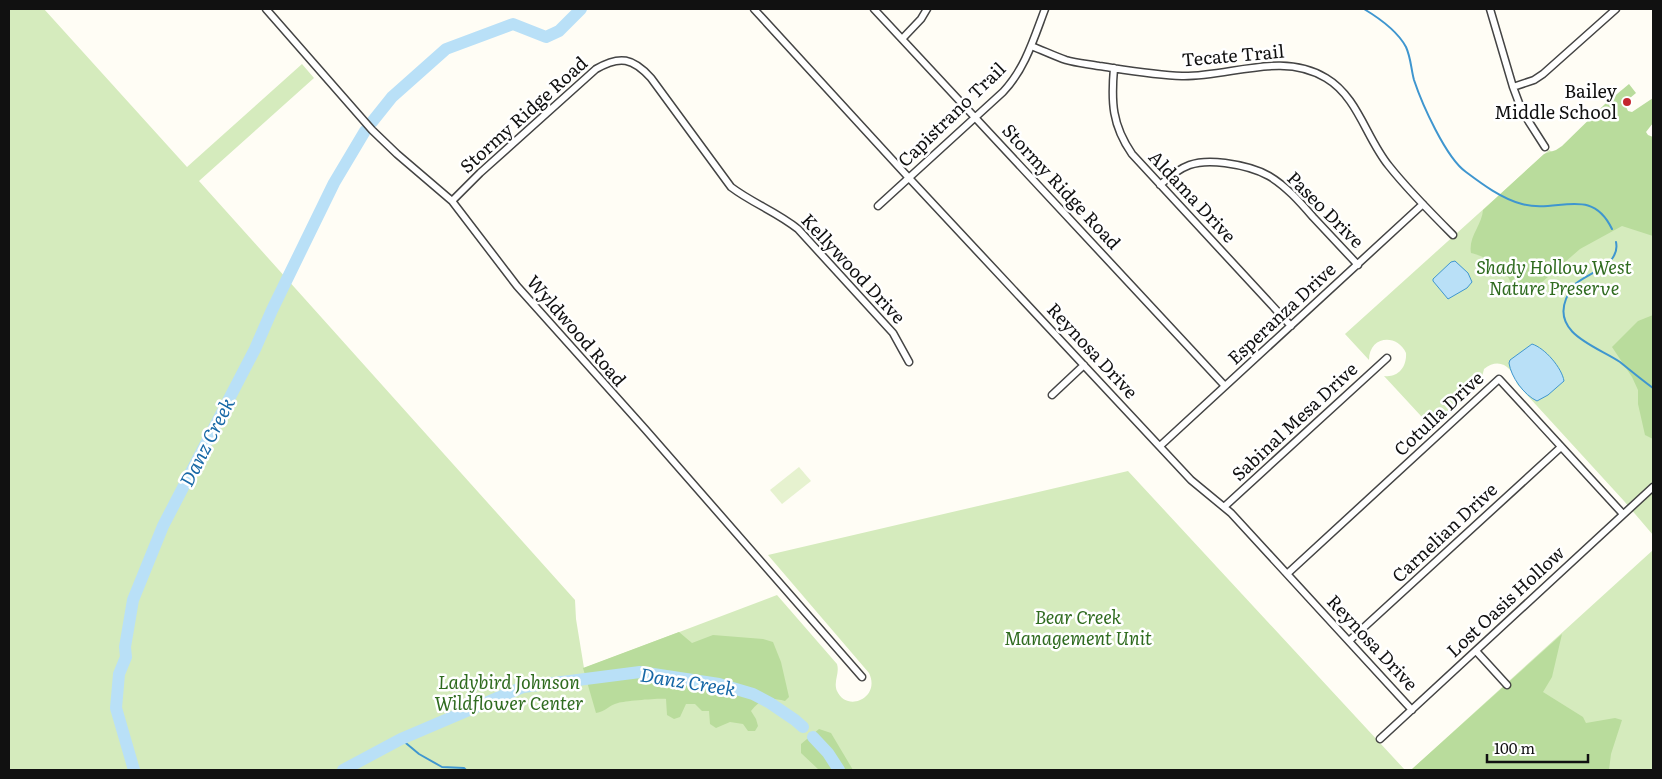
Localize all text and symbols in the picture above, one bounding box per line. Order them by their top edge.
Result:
street label: Tecate Trail [1181,37,1285,72]
street label: Stormy Ridge Road [453,49,593,179]
street label: Capistrano Trail [891,55,1011,173]
place label: Bailey Middle School [1494,77,1618,125]
marker: Bailey Middle School [1621,96,1633,108]
street label: Stormy Ridge Road [996,117,1128,255]
street label: Aldama Drive [1143,144,1243,248]
street label: Paseo Drive [1281,164,1371,254]
street label: Kellywood Drive [796,207,913,329]
park label: Shady Hollow West Nature Preserve [1476,253,1632,301]
street label: Esperanza Drive [1221,256,1341,370]
street label: Wyldwood Road [521,268,633,392]
street label: Reynosa Drive [1041,296,1145,404]
street label: Sabinal Mesa Drive [1225,355,1363,486]
street label: Cotulla Drive [1387,364,1489,462]
water label: Danz Creek [172,392,241,491]
street label: Carnelian Drive [1385,476,1503,588]
street label: Lost Oasis Hollow [1440,539,1570,663]
street label: Reynosa Drive [1321,588,1425,696]
park label: Bear Creek Management Unit [1004,603,1152,651]
water label: Danz Creek [638,660,739,702]
park label: Ladybird Johnson Wildflower Center [434,668,584,716]
scale bar [1487,732,1588,764]
text: 100 m [1494,736,1535,759]

